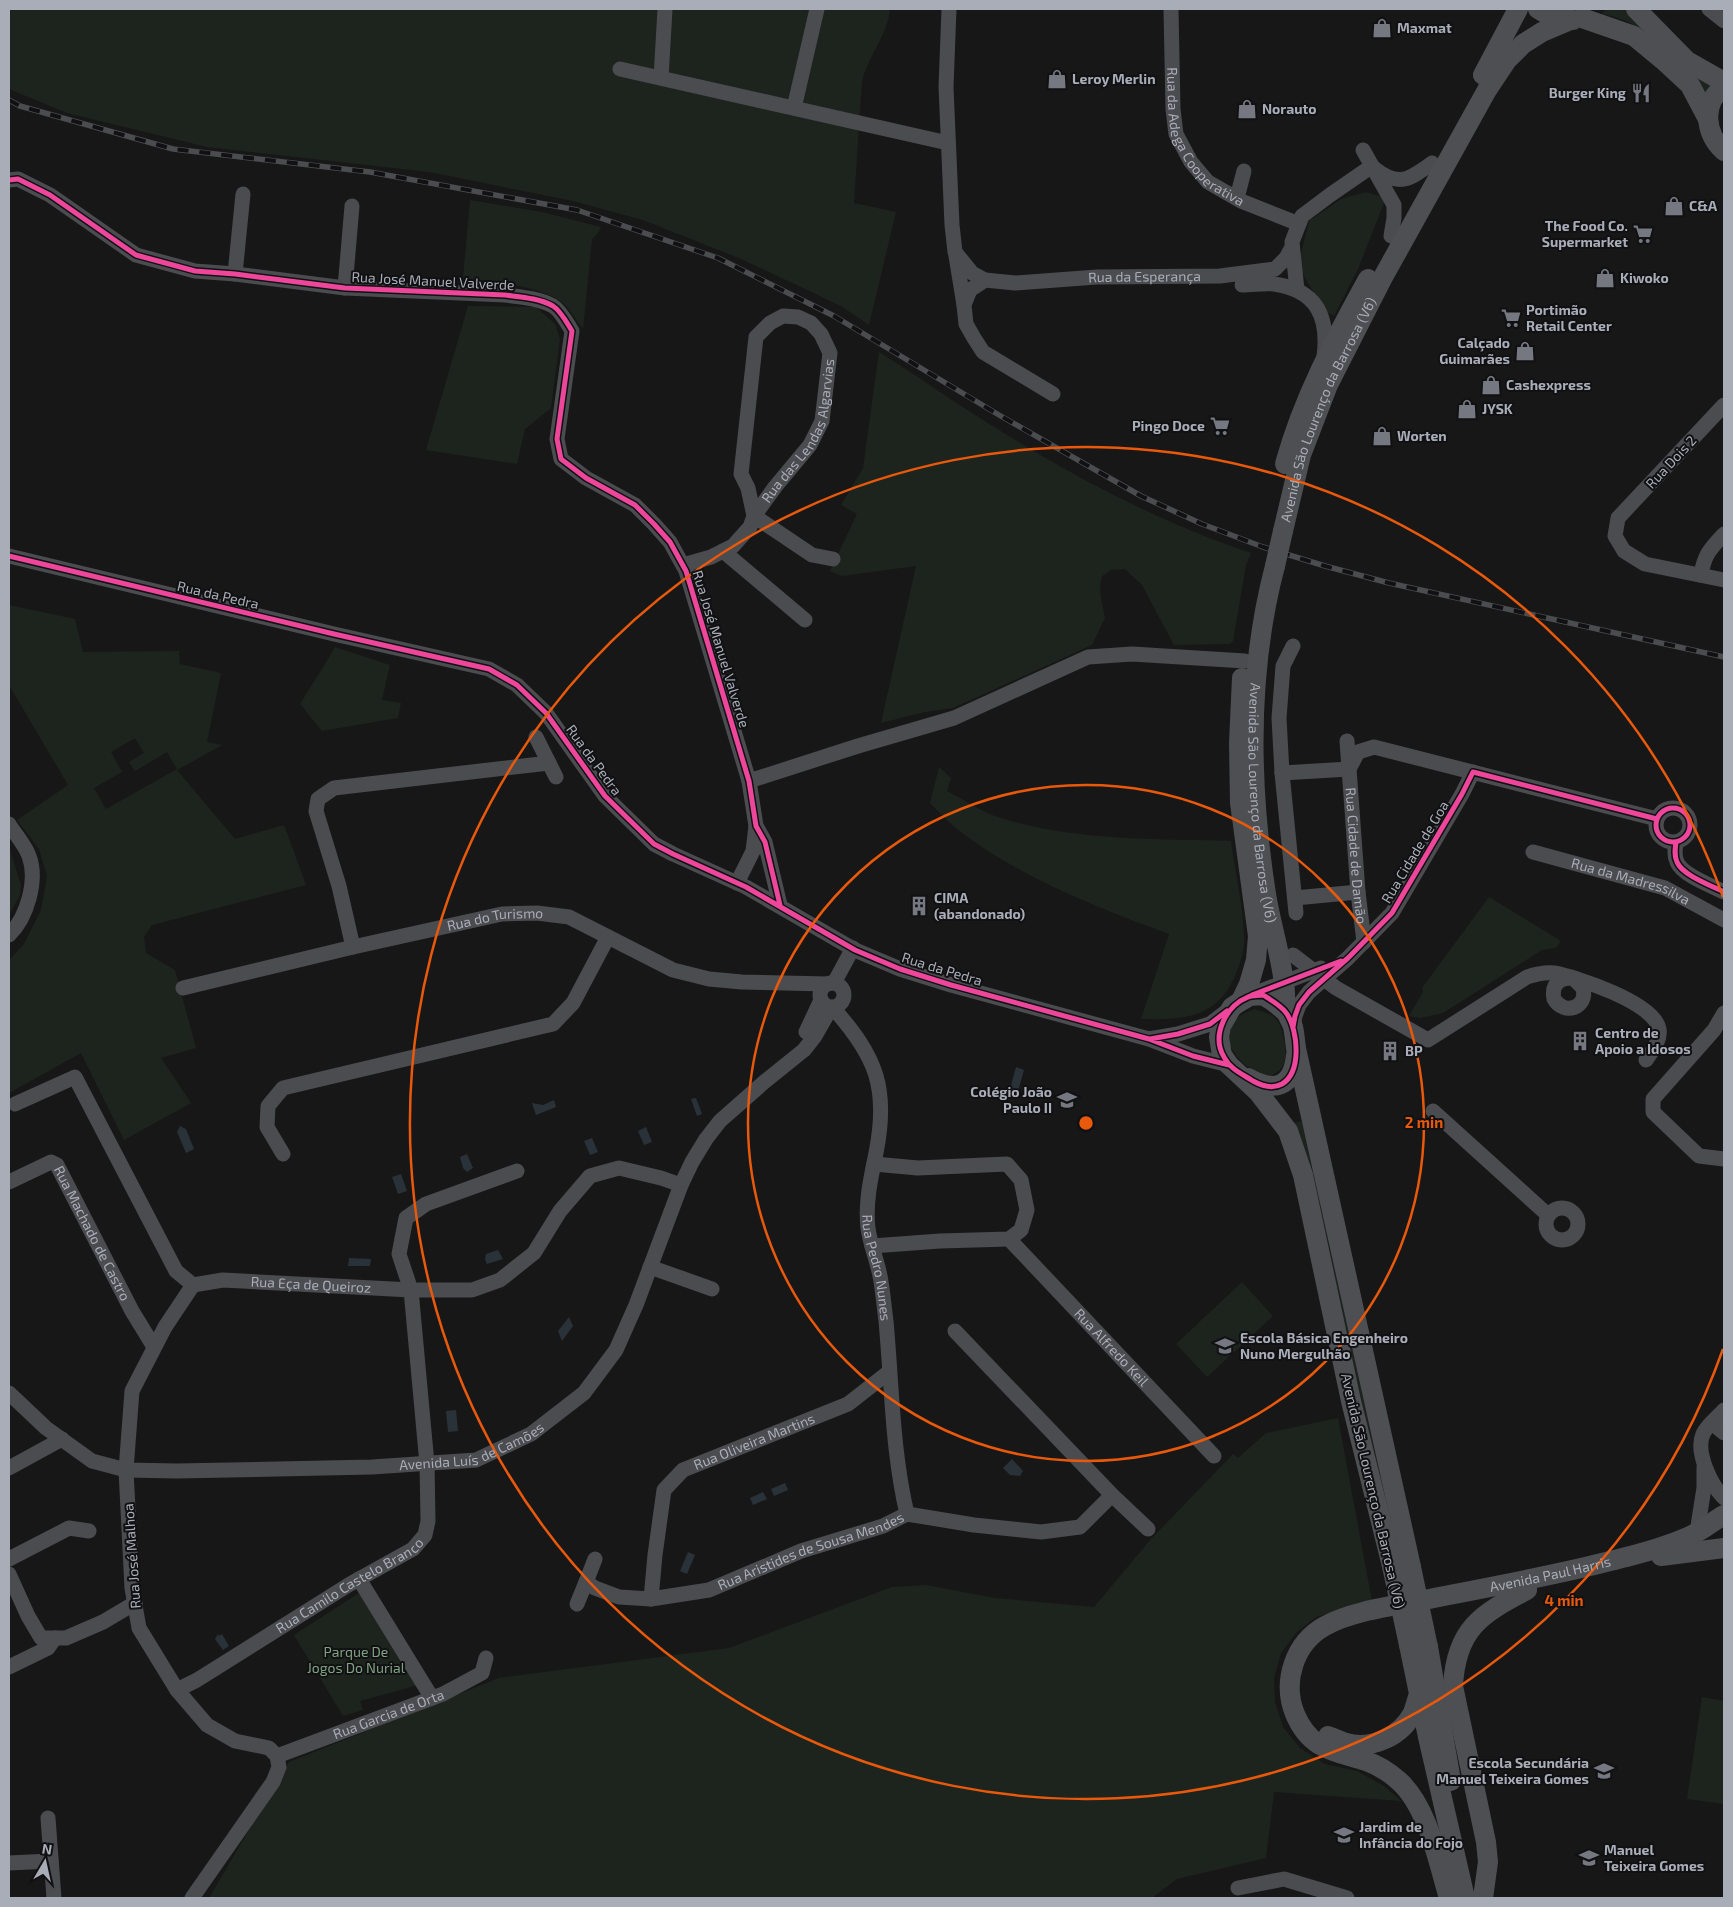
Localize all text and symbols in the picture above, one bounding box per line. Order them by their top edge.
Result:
shop icon: Maxmat [1371,17,1393,39]
place label: Maxmat [1397,19,1452,36]
street label: Rua da Adega Cooperativa [1164,67,1248,209]
shop icon: Leroy Merlin [1046,68,1068,90]
place label: Leroy Merlin [1072,70,1156,87]
restaurant icon: Burger King [1630,82,1652,104]
place label: Burger King [1549,84,1626,101]
shop icon: Norauto [1236,98,1258,120]
place label: Norauto [1262,100,1317,117]
shop icon: C&A [1663,195,1685,217]
place label: C&A [1689,197,1718,214]
place label: The Food Co. Supermarket [1542,217,1628,250]
supermarket icon: The Food Co. Supermarket [1632,223,1654,245]
street label: Rua da Esperança [1087,267,1201,286]
shop icon: Kiwoko [1594,267,1616,289]
street label: Rua José Manuel Valverde [351,268,515,293]
place label: Kiwoko [1620,269,1669,286]
street label: Avenida São Lourenço da Barrosa (V6) [1276,294,1379,524]
place label: Portimão Retail Center [1526,301,1612,334]
supermarket icon: Portimão Retail Center [1500,307,1522,329]
place label: Calçado Guimarães [1439,334,1510,367]
shop icon: Calçado Guimarães [1514,340,1536,362]
street label: Rua das Lendas Algarvias [757,358,837,506]
shop icon: Cashexpress [1480,374,1502,396]
place label: Cashexpress [1506,376,1591,393]
shop icon: JYSK [1456,398,1478,420]
place label: JYSK [1482,400,1513,417]
supermarket icon: Pingo Doce [1209,415,1231,437]
place label: Pingo Doce [1132,417,1205,434]
shop icon: Worten [1371,425,1393,447]
place label: Worten [1397,427,1447,444]
street label: Rua Dois 2 [1642,432,1700,492]
street label: Rua José Manuel Valverde [689,568,753,729]
street label: Rua da Pedra [176,577,261,612]
street label: Avenida São Lourenço da Barrosa (V6) [1246,682,1280,924]
street label: Rua da Pedra [563,721,626,798]
street label: Rua Cidade de Damão [1342,787,1371,925]
street label: Rua Cidade de Goa [1377,797,1452,906]
street label: Rua da Madressilva [1570,854,1693,908]
place label: CIMA (abandonado) [934,889,1025,922]
building icon: CIMA (abandonado) [908,895,930,917]
street label: Rua do Turismo [445,904,544,934]
street label: Rua da Pedra [900,948,984,989]
place label: Centro de Apoio a Idosos [1595,1024,1691,1057]
building icon: Centro de Apoio a Idosos [1569,1030,1591,1052]
building icon: BP [1379,1040,1401,1062]
place label: BP [1405,1042,1423,1059]
place label: Colégio João Paulo II [970,1083,1052,1116]
school or university icon: Colégio João Paulo II [1056,1089,1078,1111]
text: 2 min [1405,1113,1443,1131]
centre of rings [1077,1114,1095,1132]
street label: Rua Machado de Castro [51,1163,134,1303]
street label: Rua Pedro Nunes [859,1214,895,1322]
street label: Rua Eça de Queiroz [250,1272,372,1296]
street label: Rua Alfredo Keil [1071,1305,1153,1390]
place label: Escola Básica Engenheiro Nuno Mergulhão [1240,1329,1408,1362]
school or university icon: Escola Básica Engenheiro Nuno Mergulhão [1214,1335,1236,1357]
street label: Avenida São Lourenço da Barrosa (V6) [1337,1372,1409,1610]
street label: Rua Oliveira Martins [691,1409,817,1473]
street label: Avenida Luís de Camões [399,1418,547,1473]
street label: Rua José Malhoa [119,1503,144,1609]
street label: Rua Aristides de Sousa Mendes [715,1508,907,1593]
street label: Rua Camilo Castelo Branco [272,1534,427,1636]
street label: Avenida Paul Harris [1488,1552,1612,1595]
text: 4 min [1544,1591,1584,1609]
park label: Parque De Jogos Do Nurial [307,1643,406,1676]
street label: Rua Garcia de Orta [330,1685,446,1742]
place label: Escola Secundária Manuel Teixeira Gomes [1436,1754,1589,1787]
school or university icon: Escola Secundária Manuel Teixeira Gomes [1593,1760,1615,1782]
place label: Jardim de Infância do Fojo [1359,1818,1463,1851]
school or university icon: Jardim de Infância do Fojo [1333,1824,1355,1846]
north arrow [20,1837,70,1887]
text: N [41,1839,53,1858]
place label: Manuel Teixeira Gomes [1604,1841,1704,1874]
school or university icon: Manuel Teixeira Gomes [1578,1847,1600,1869]

